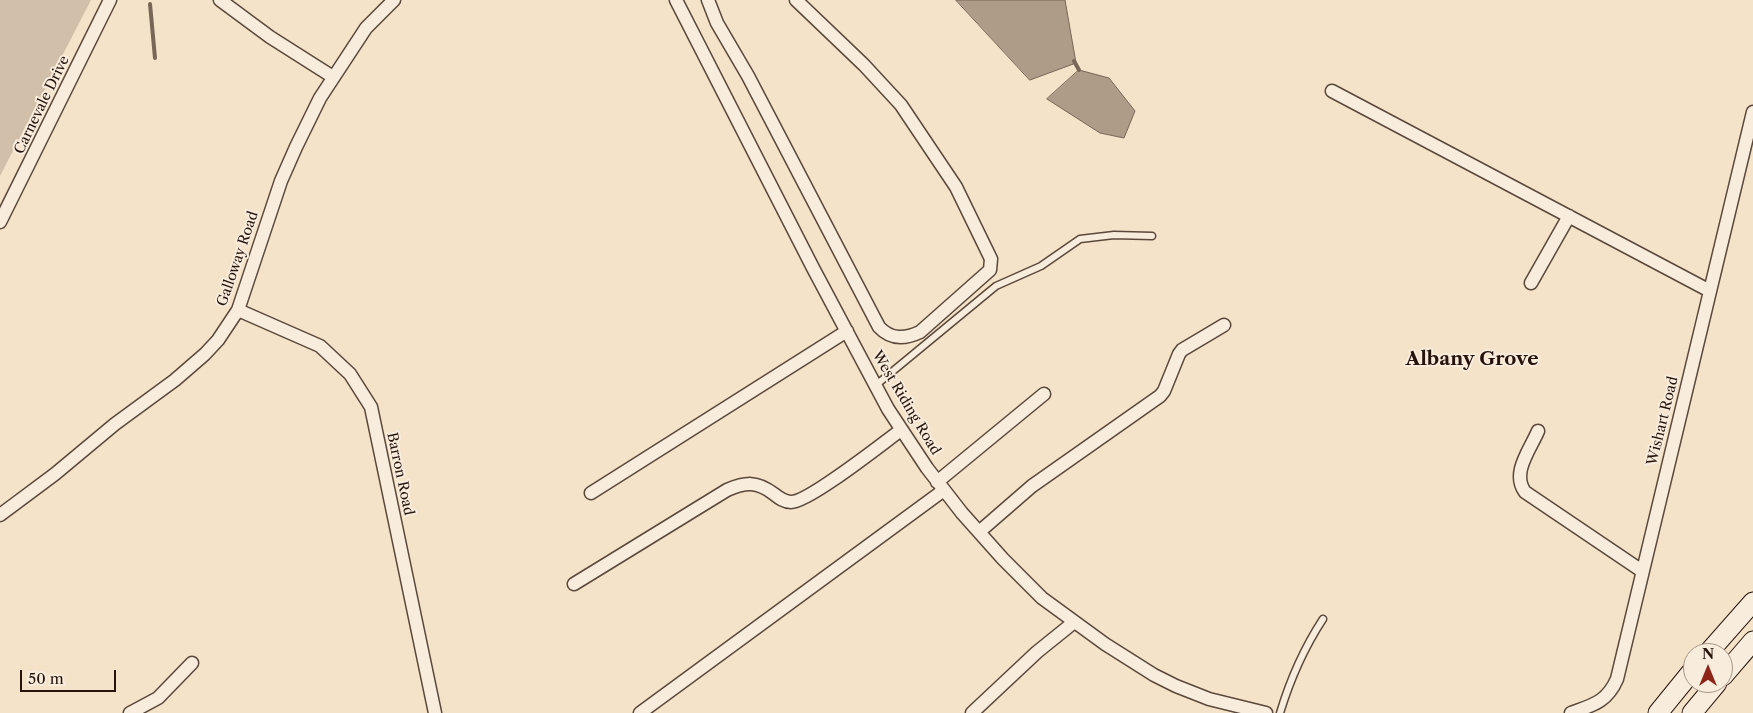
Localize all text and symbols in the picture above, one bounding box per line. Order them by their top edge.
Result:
street label: Carnevale Drive [11,53,73,157]
street label: Galloway Road [214,209,262,309]
street label: West Riding Road [868,348,944,458]
district label: Albany Grove [1405,349,1539,371]
street label: Wishart Road [1644,375,1682,467]
street label: Barron Road [383,431,417,517]
north arrow [1683,643,1733,693]
text: N [1702,645,1714,663]
scale bar [22,660,119,692]
text: 50 m [28,669,64,688]

